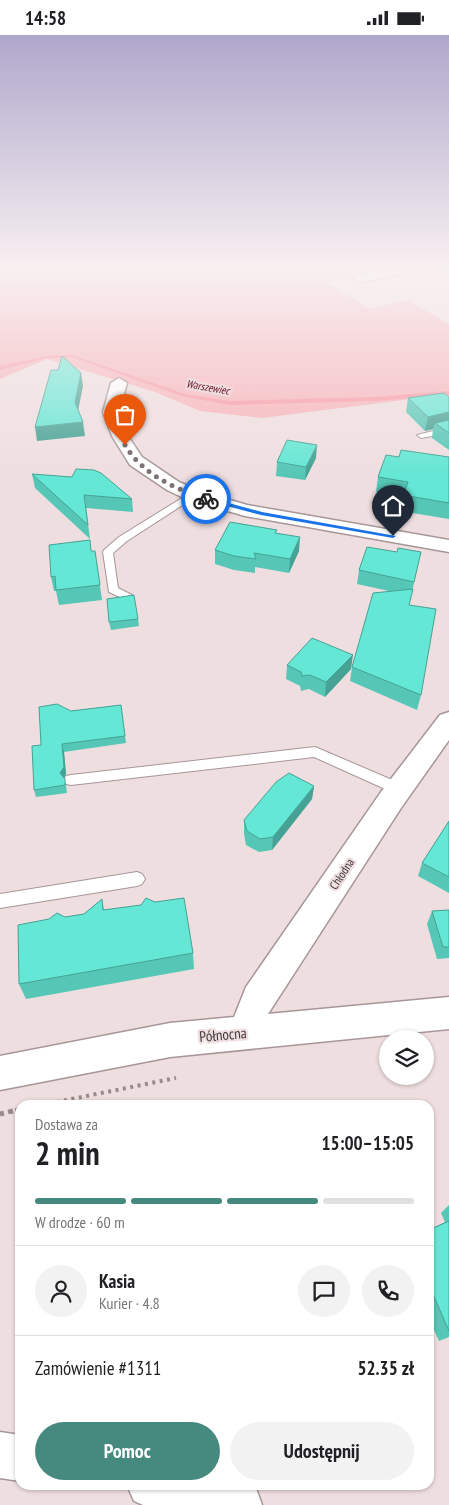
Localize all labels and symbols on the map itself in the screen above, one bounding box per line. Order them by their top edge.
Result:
water label: Warszewiec [185,376,232,398]
pin [104,394,146,445]
courier [181,474,231,524]
pin [372,485,414,536]
street label: Chłodna [326,855,357,892]
street label: Północna [199,1023,247,1046]

